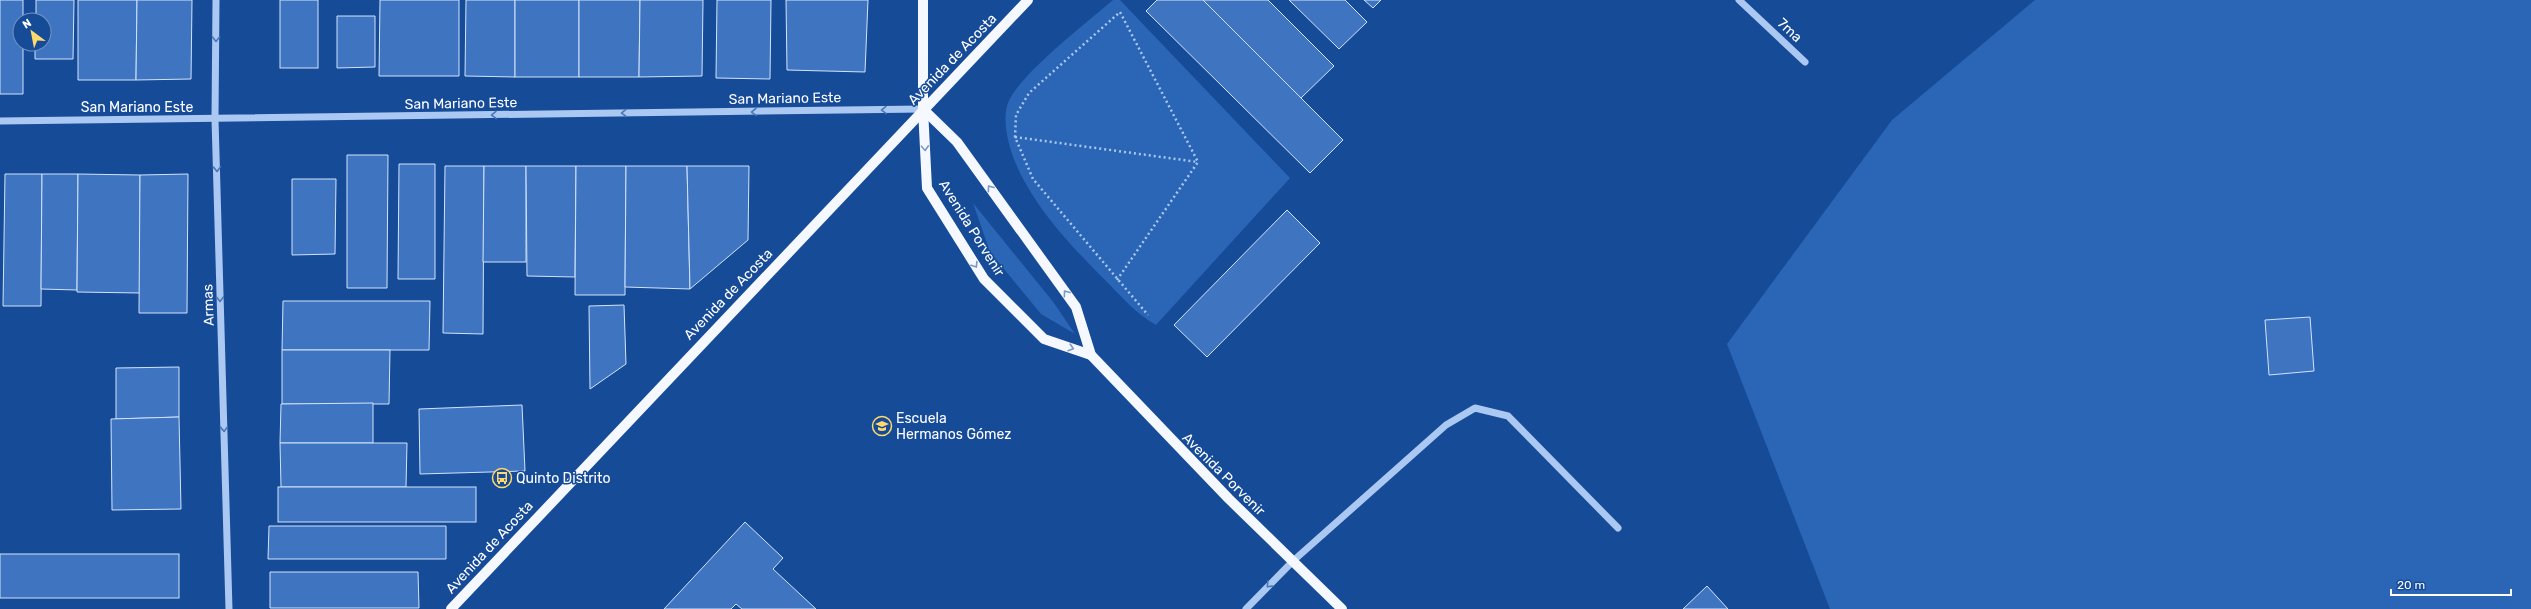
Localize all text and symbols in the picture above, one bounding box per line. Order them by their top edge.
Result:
street label: Avenida de Acosta [904,10,1000,109]
north arrow [12,12,52,52]
street label: 7ma [1774,15,1805,46]
text: N [20,16,34,32]
one-way arrow [212,36,220,42]
street label: San Mariano Este [729,89,842,108]
street label: San Mariano Este [405,94,518,113]
street label: San Mariano Este [81,99,193,116]
one-way arrow [881,106,887,114]
one-way arrow [751,108,757,116]
one-way arrow [621,109,627,118]
one-way arrow [491,111,497,119]
one-way arrow [921,145,929,151]
one-way arrow [212,166,221,172]
street label: Avenida Porvenir [935,177,1008,280]
one-way arrow [988,185,995,192]
street label: Avenida de Acosta [680,245,776,344]
one-way arrow [970,260,977,267]
street label: Armas [199,284,218,326]
one-way arrow [1064,291,1071,298]
one-way arrow [216,296,225,302]
one-way arrow [1067,343,1074,352]
place label: Escuela Hermanos Gómez [896,410,1011,443]
school or university icon: Escuela Hermanos Gómez [871,415,893,437]
one-way arrow [220,426,228,432]
street label: Avenida Porvenir [1179,429,1269,520]
bus stop icon: Quinto Distrito [491,467,513,489]
place label: Quinto Distrito [516,470,610,487]
street label: Avenida de Acosta [442,498,537,597]
scale bar [2391,571,2511,597]
text: 20 m [2397,578,2425,592]
one-way arrow [1266,580,1274,588]

